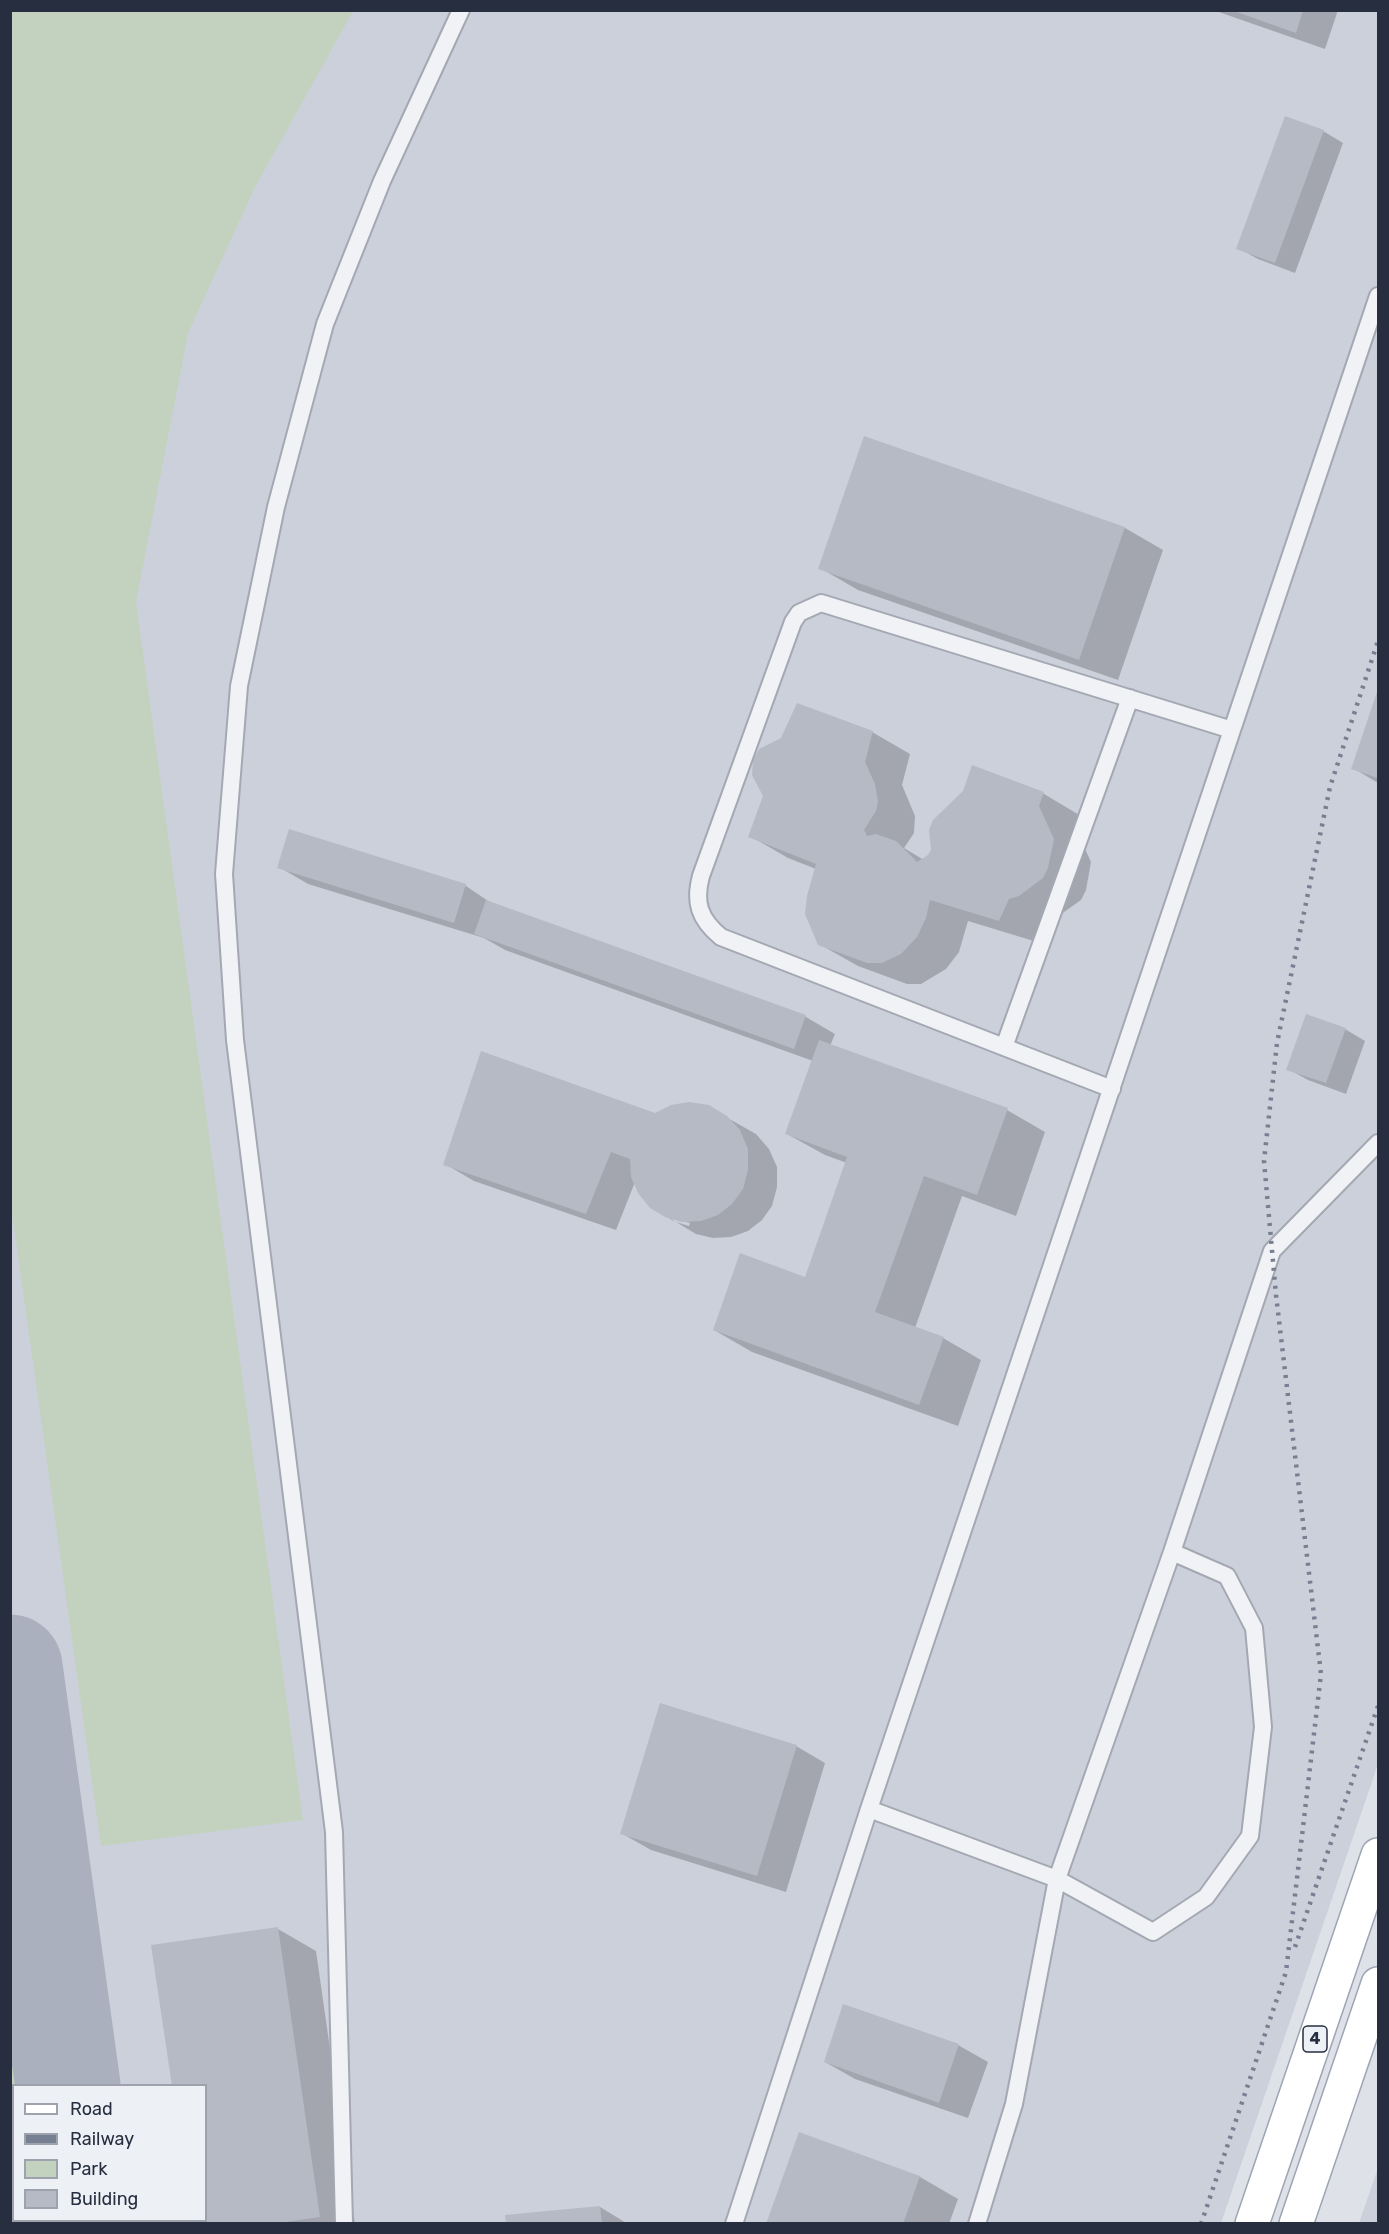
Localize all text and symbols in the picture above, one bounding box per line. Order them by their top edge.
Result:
road number: 4 [1303,2026,1327,2052]
legend [12,2084,207,2222]
text: Road [70,2098,113,2120]
text: Railway [70,2128,134,2150]
text: Park [70,2158,107,2180]
text: Building [70,2188,138,2210]

